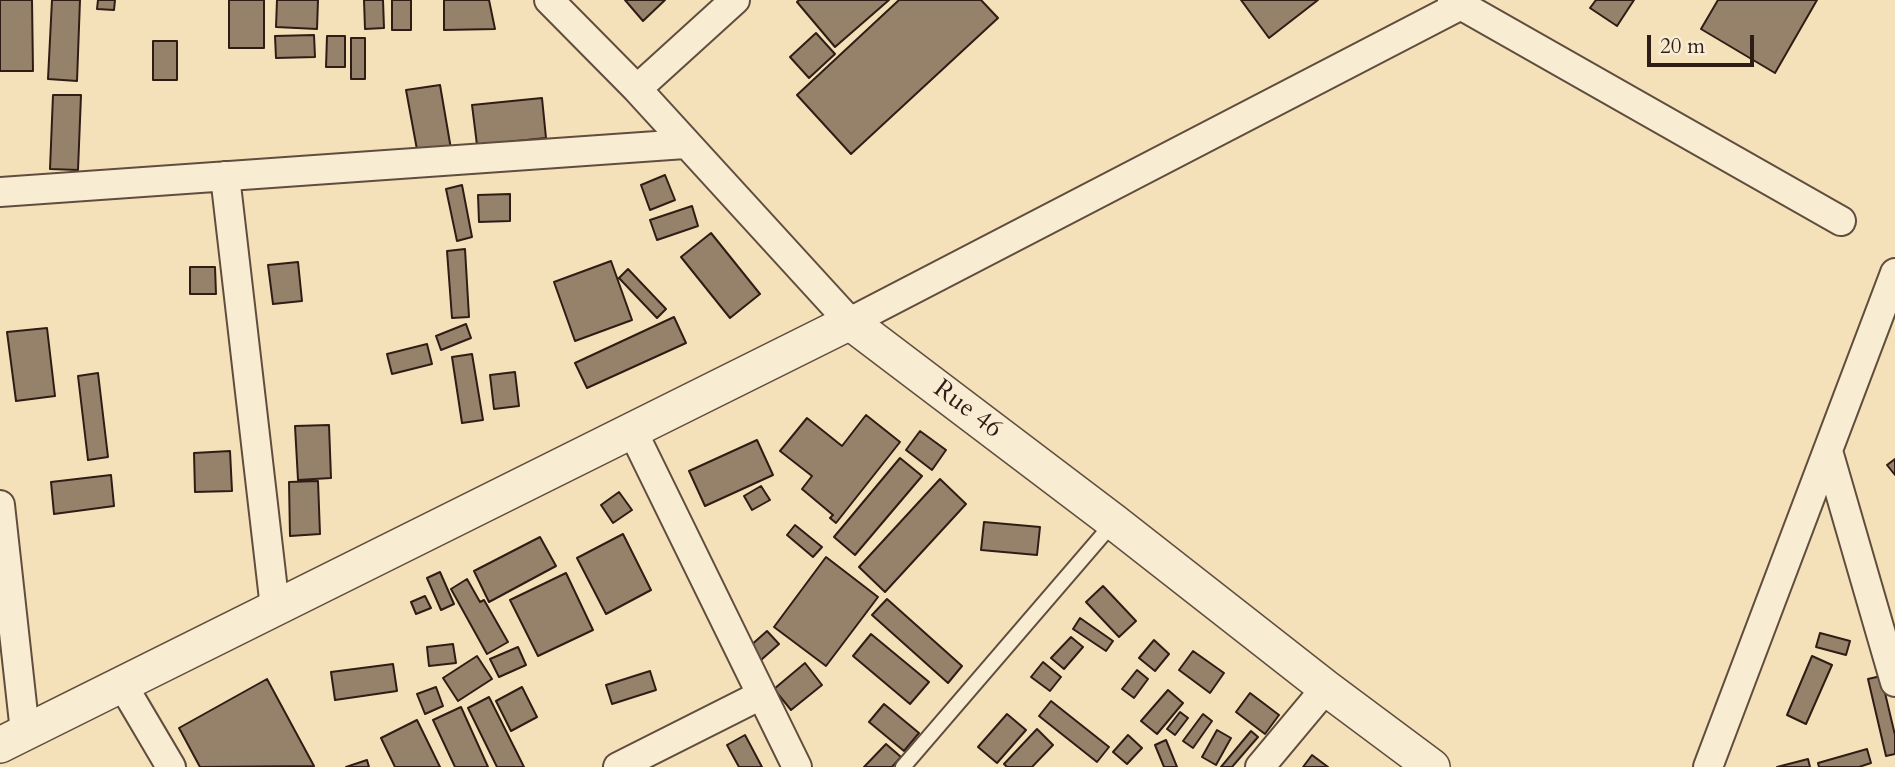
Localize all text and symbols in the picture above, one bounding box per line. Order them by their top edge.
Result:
scale bar [1650,21,1757,65]
text: 20 m [1660,32,1705,61]
street label: Rue 46 [927,374,1007,446]

